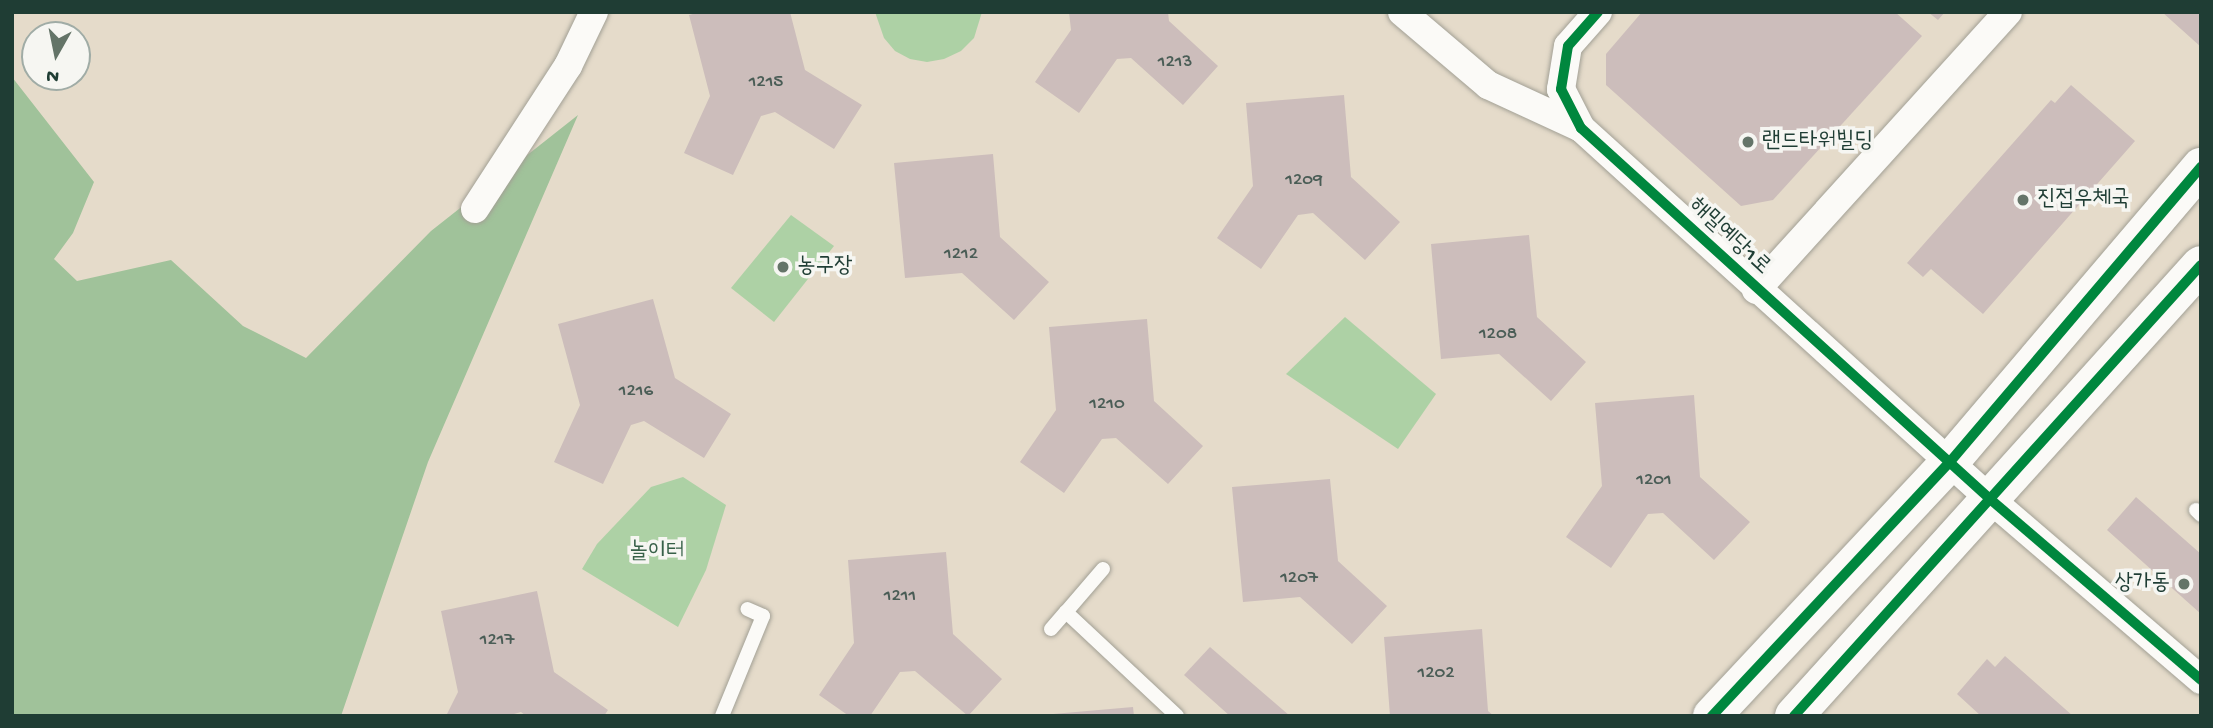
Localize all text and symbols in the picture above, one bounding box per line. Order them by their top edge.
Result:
north arrow [21,21,91,91]
house number: 1213 [1158,52,1192,74]
text: N [45,63,61,88]
house number: 1215 [749,72,783,94]
place label: 랜드타워빌딩 [1762,128,1873,156]
marker: 랜드타워빌딩 [1740,134,1756,150]
house number: 1209 [1285,170,1323,192]
place label: 진접우체국 [2037,186,2130,214]
street label: 해밀예당1로 [1682,192,1776,282]
marker: 진접우체국 [2015,192,2031,208]
house number: 1212 [944,244,978,266]
place label: 농구장 [797,253,853,281]
marker: 농구장 [775,259,791,275]
house number: 1208 [1479,324,1517,346]
house number: 1216 [619,381,653,403]
house number: 1210 [1089,394,1125,416]
house number: 1201 [1636,470,1672,492]
park label: 놀이터 [629,539,685,567]
house number: 1207 [1280,568,1318,590]
place label: 상가동 [2114,570,2170,598]
marker: 상가동 [2176,576,2192,592]
house number: 1211 [884,586,916,608]
house number: 1217 [480,630,514,652]
house number: 1202 [1417,663,1455,685]

